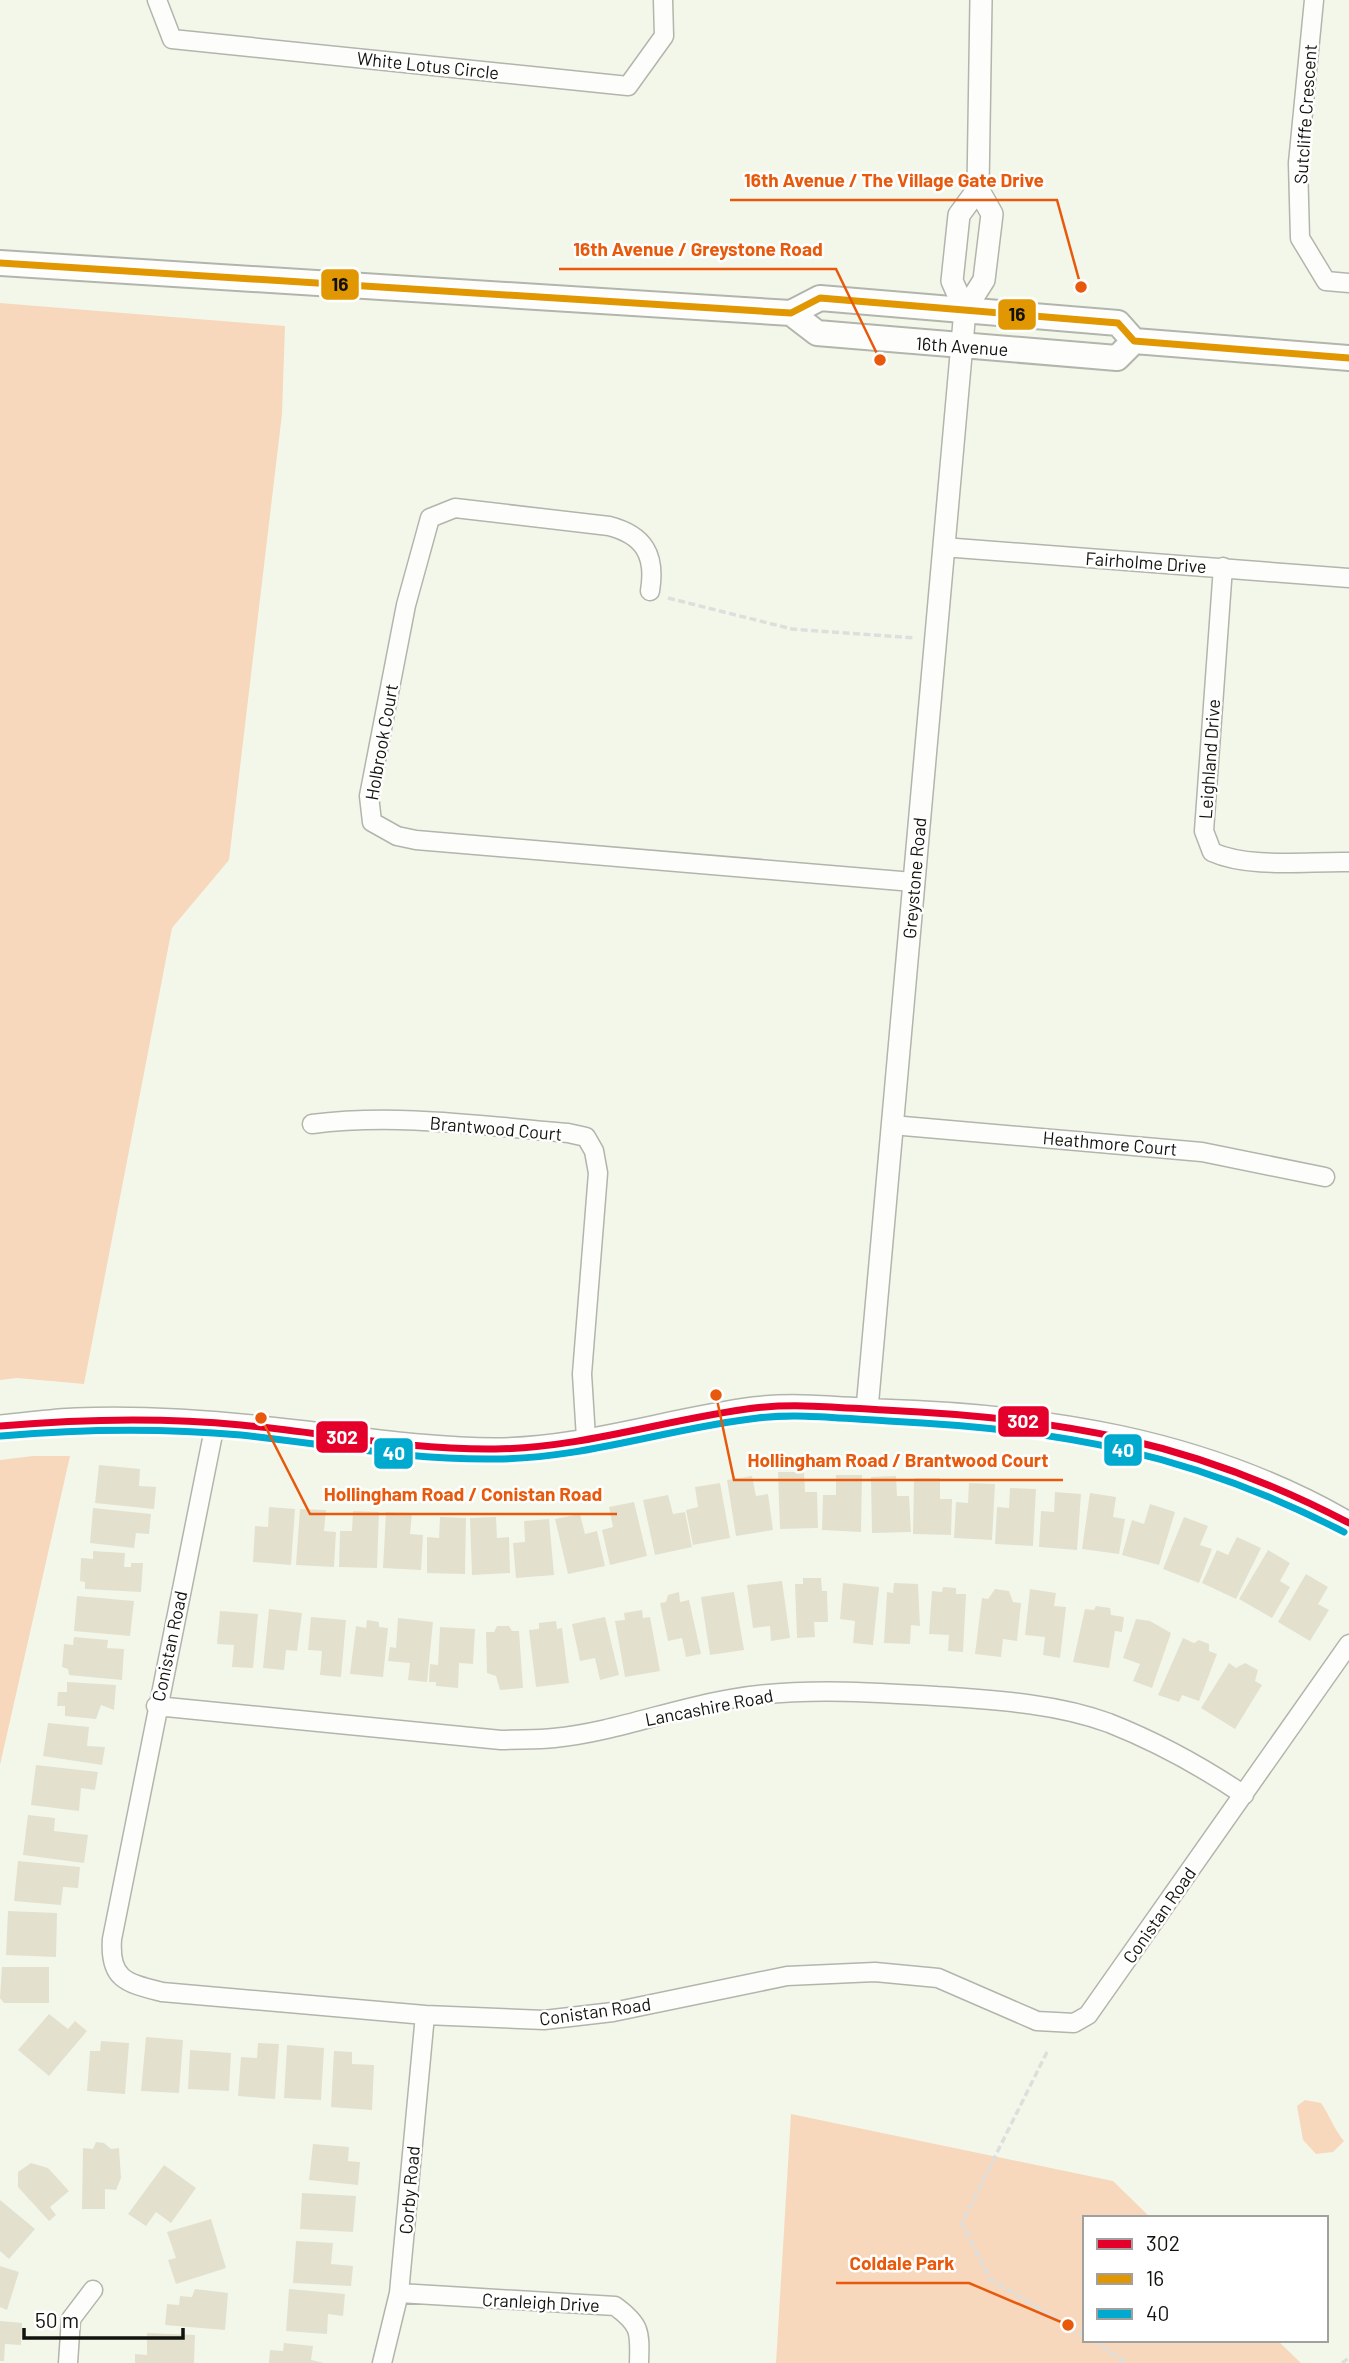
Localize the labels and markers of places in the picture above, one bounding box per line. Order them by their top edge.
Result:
callout: 16th Avenue / The Village Gate Drive [730,160,1057,200]
callout: 16th Avenue / Greystone Road [559,229,836,269]
callout: Hollingham Road / Brantwood Court [734,1440,1063,1480]
callout: Hollingham Road / Conistan Road [310,1474,617,1514]
callout: Coldale Park [836,2243,969,2283]

